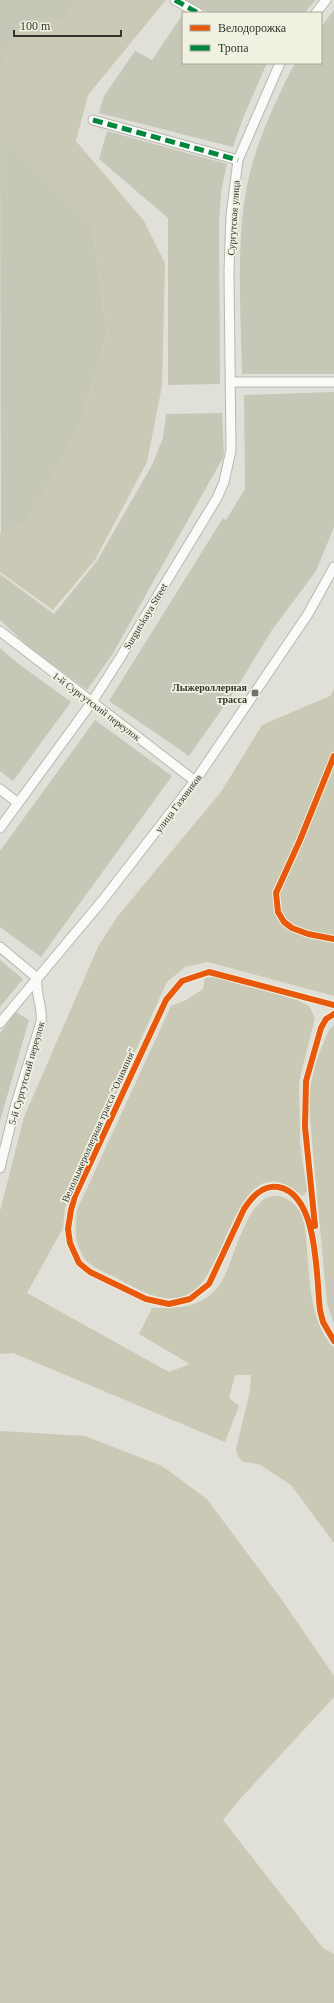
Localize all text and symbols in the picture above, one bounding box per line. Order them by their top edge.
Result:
scale bar [14,12,121,38]
legend [182,12,322,64]
text: 100 m [20,19,51,33]
text: Велодорожка [218,21,287,35]
text: Тропа [218,41,249,55]
street label: Сургутская улица [225,179,242,256]
street label: Surgutskaya Street [121,581,170,651]
street label: 1-й Сургутский переулок [51,670,143,743]
place label: Лыжероллерная трасса [172,682,248,705]
marker: Лыжероллерная трасса [250,688,260,698]
street label: улица Газовиков [153,772,204,835]
street label: 5-й Сургутский переулок [6,1020,47,1126]
street label: Велолыжероллерная трасса "Олимпия" [59,1047,138,1204]

